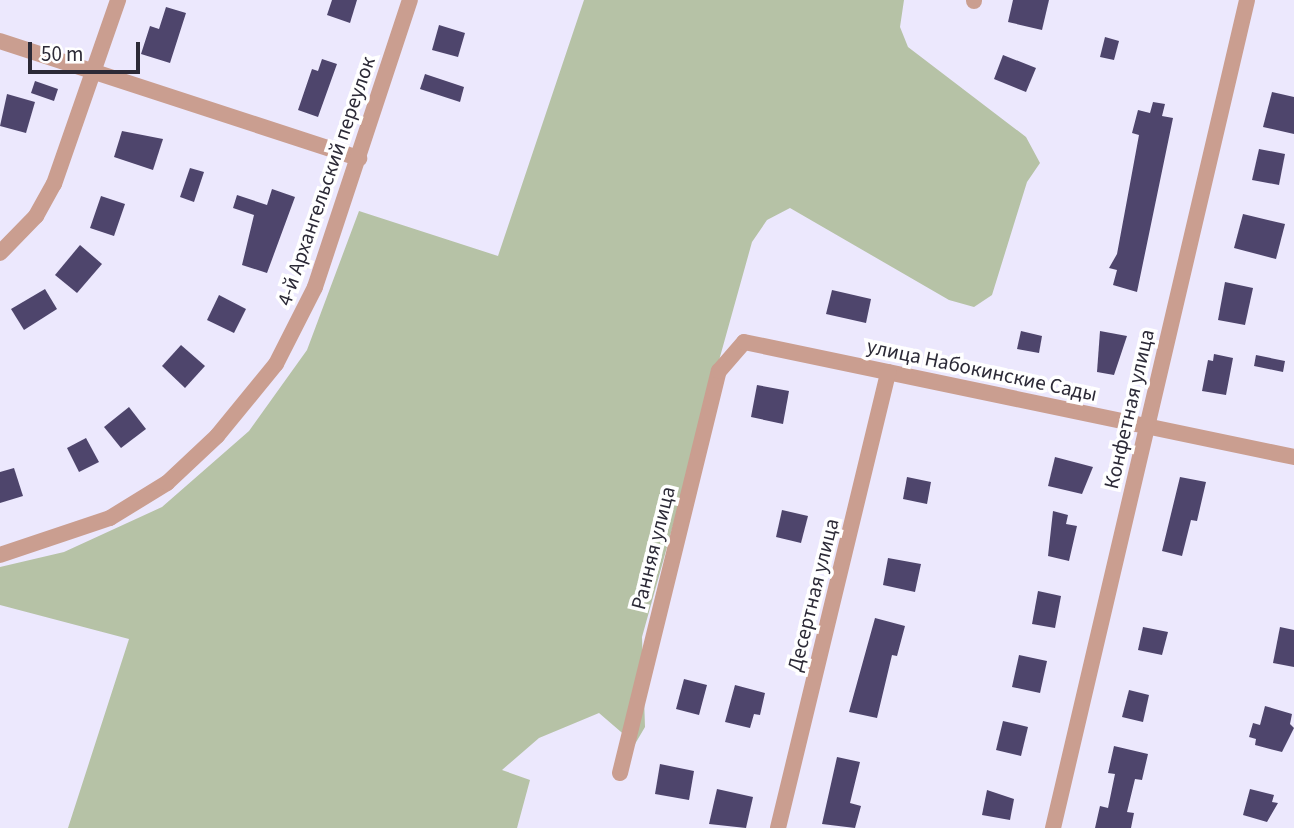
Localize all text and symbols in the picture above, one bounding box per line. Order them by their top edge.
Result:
scale bar [32,28,144,72]
text: 50 m [41,39,83,69]
street label: 4-й Архангельский переулок [272,53,380,309]
street label: Конфетная улица [1098,327,1160,491]
street label: улица Набокинские Сады [865,333,1099,407]
street label: Ранняя улица [626,484,680,612]
street label: Десертная улица [782,516,844,674]

